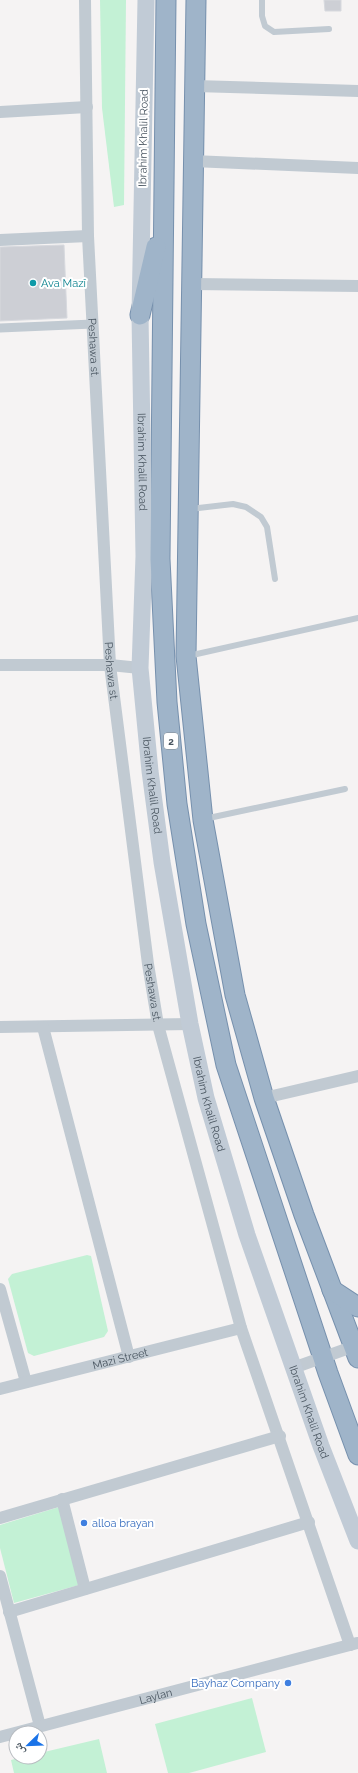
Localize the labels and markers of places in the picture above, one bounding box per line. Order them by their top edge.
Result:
place label: Ava Mazî [41,277,87,290]
marker: Ava Mazî [28,278,38,288]
place label: alloa brayan [92,1517,154,1530]
marker: alloa brayan [79,1518,89,1528]
place label: Bayhaz Company [191,1677,280,1690]
marker: Bayhaz Company [283,1678,293,1688]

